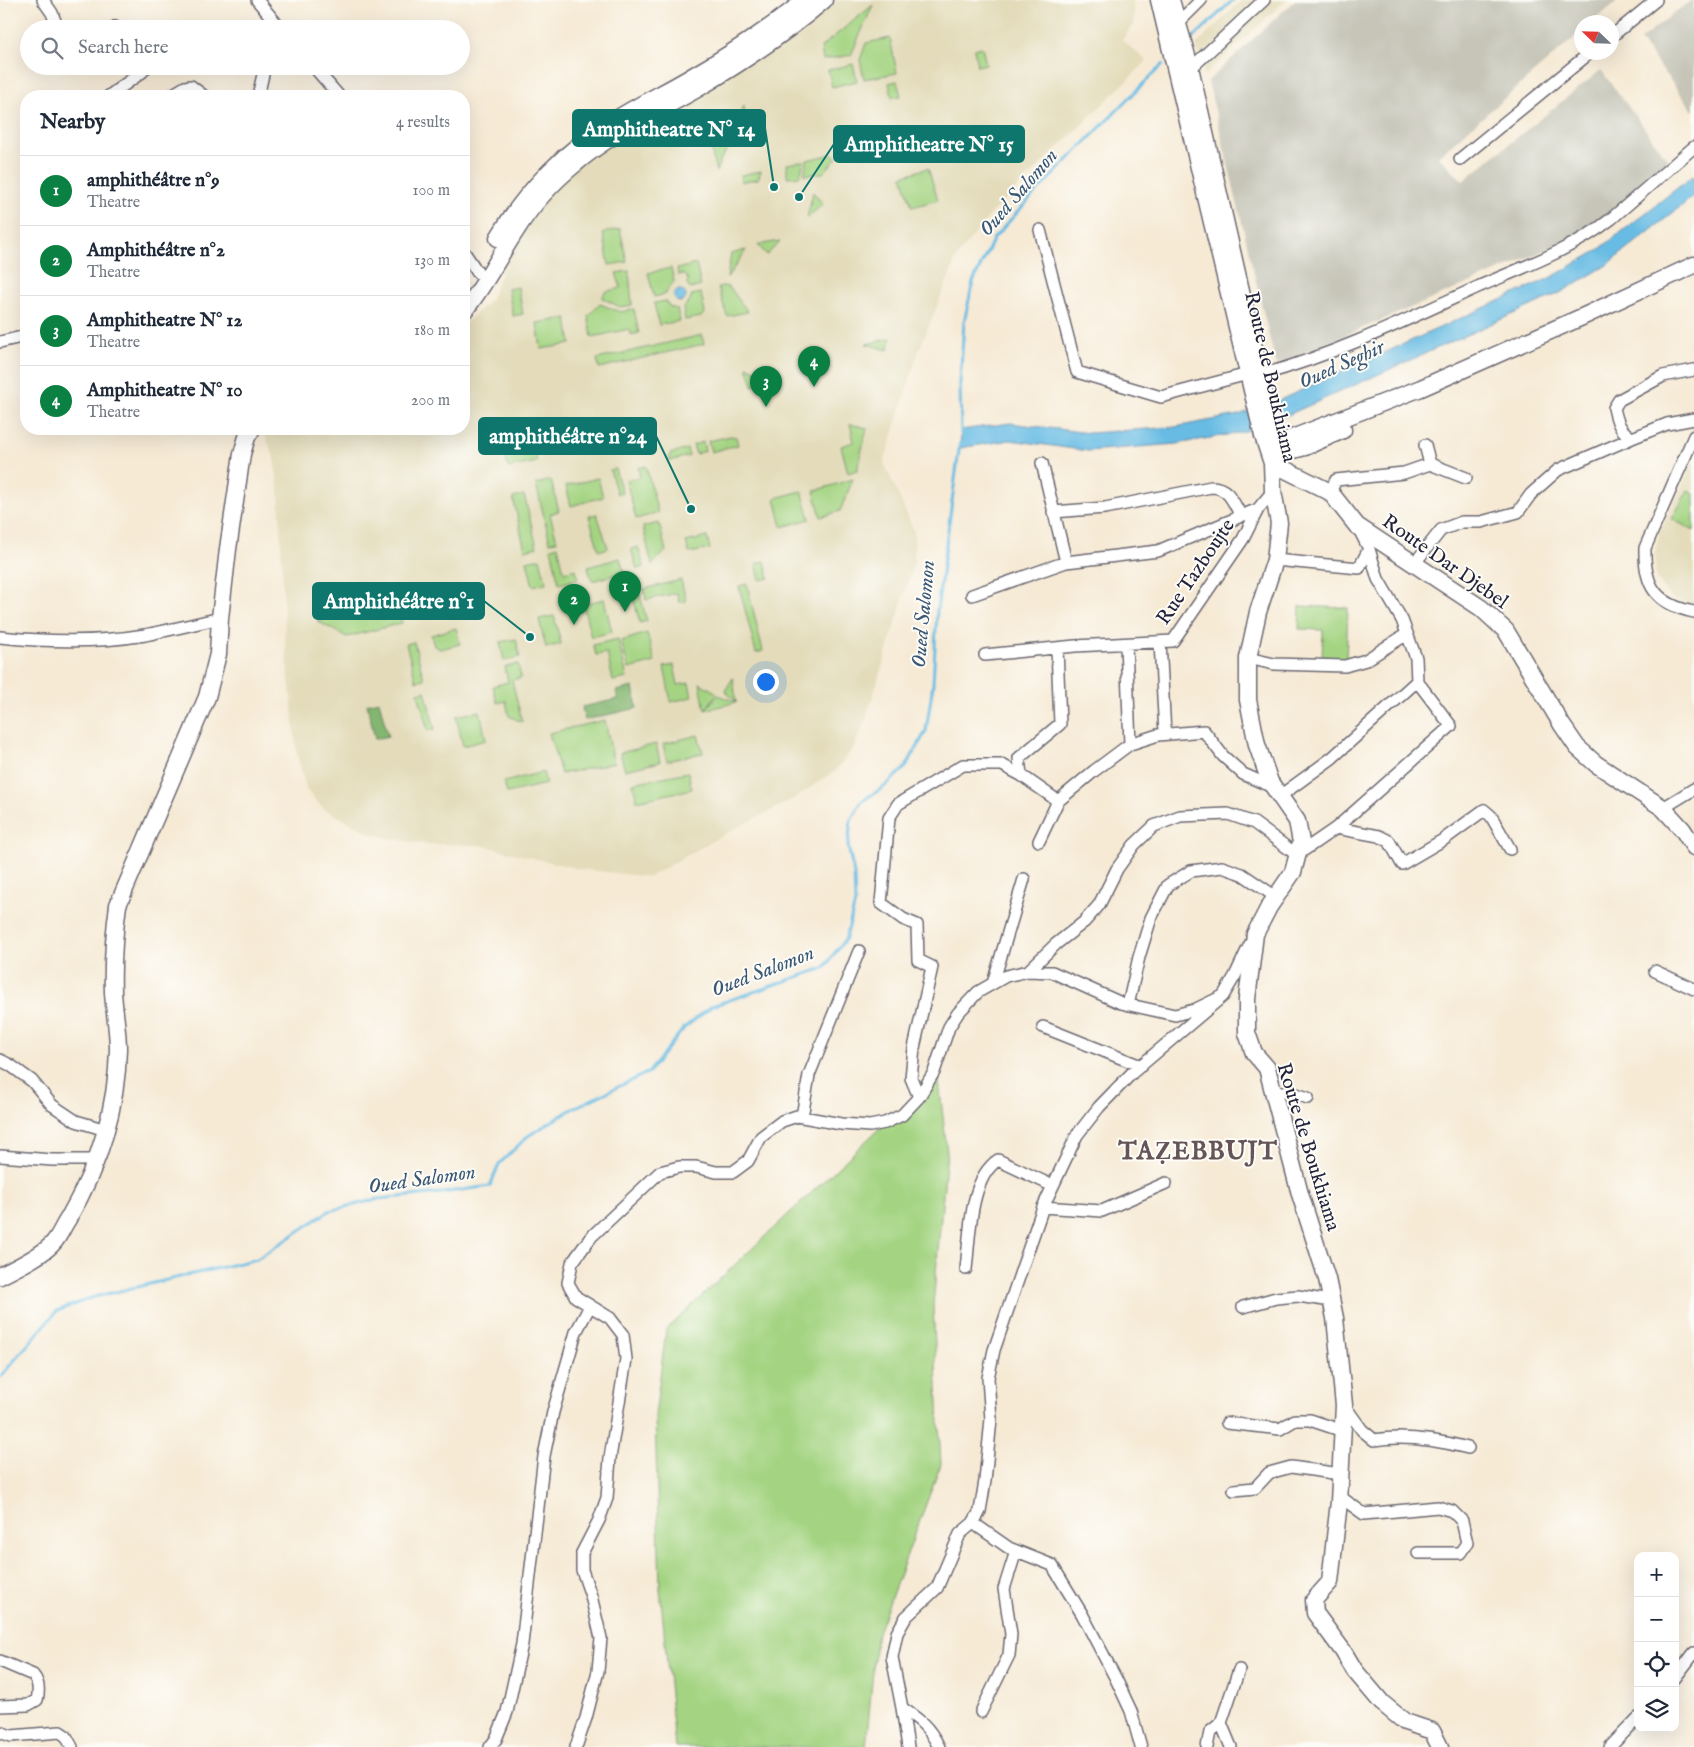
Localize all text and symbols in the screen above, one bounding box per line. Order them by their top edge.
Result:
north arrow [1574,15,1619,60]
search box [20,20,470,75]
icon: search [38,34,66,62]
text: Search here [78,36,169,60]
text: Nearby [40,109,105,136]
callout: Amphitheatre N° 14 [573,110,765,146]
text: 4 results [396,113,450,133]
text: Amphitheatre N° 14 [582,117,756,144]
callout: Amphitheatre N° 15 [834,126,1024,162]
text: Amphitheatre N° 15 [843,132,1014,159]
water label: Oued Salomon [973,143,1065,243]
text: amphithéâtre n°9 [87,169,220,193]
text: 1 [53,181,59,201]
text: 100 m [413,181,450,201]
text: Theatre [87,193,140,213]
text: Amphithéâtre n°2 [87,239,225,263]
text: 2 [52,251,60,271]
text: 130 m [414,251,450,271]
text: Theatre [87,263,140,283]
street label: Route de Boukhiama [1238,289,1302,465]
text: Amphitheatre N° 12 [87,309,242,333]
text: 3 [53,321,59,341]
text: 180 m [414,321,450,341]
text: Theatre [87,333,140,353]
water label: Oued Seghir [1295,334,1390,396]
pin: 4 [798,346,830,387]
pin: 3 [750,366,782,407]
text: Amphitheatre N° 10 [87,379,243,403]
text: 4 [52,391,60,411]
text: 200 m [411,391,450,411]
text: Theatre [87,403,140,423]
callout: amphithéâtre n°24 [479,418,656,454]
text: amphithéâtre n°24 [489,424,647,451]
street label: Route Dar Djebel [1377,509,1513,615]
street label: Rue Tazboujte [1151,514,1241,630]
water label: Oued Salomon [906,559,942,669]
pin: 1 [609,571,641,612]
callout: Amphithéâtre n°1 [313,583,484,619]
pin: 2 [558,584,590,625]
text: Amphithéâtre n°1 [323,589,474,616]
your location [753,669,779,695]
water label: Oued Salomon [708,940,818,1004]
street label: Route de Boukhiama [1271,1060,1346,1234]
district label: TAẒEBBUJT [1117,1136,1278,1168]
water label: Oued Salomon [367,1159,477,1201]
map controls [1634,1552,1679,1732]
button: + [1634,1552,1679,1597]
button: − [1634,1597,1679,1642]
button: locate [1634,1642,1679,1687]
button: layers [1634,1687,1679,1732]

